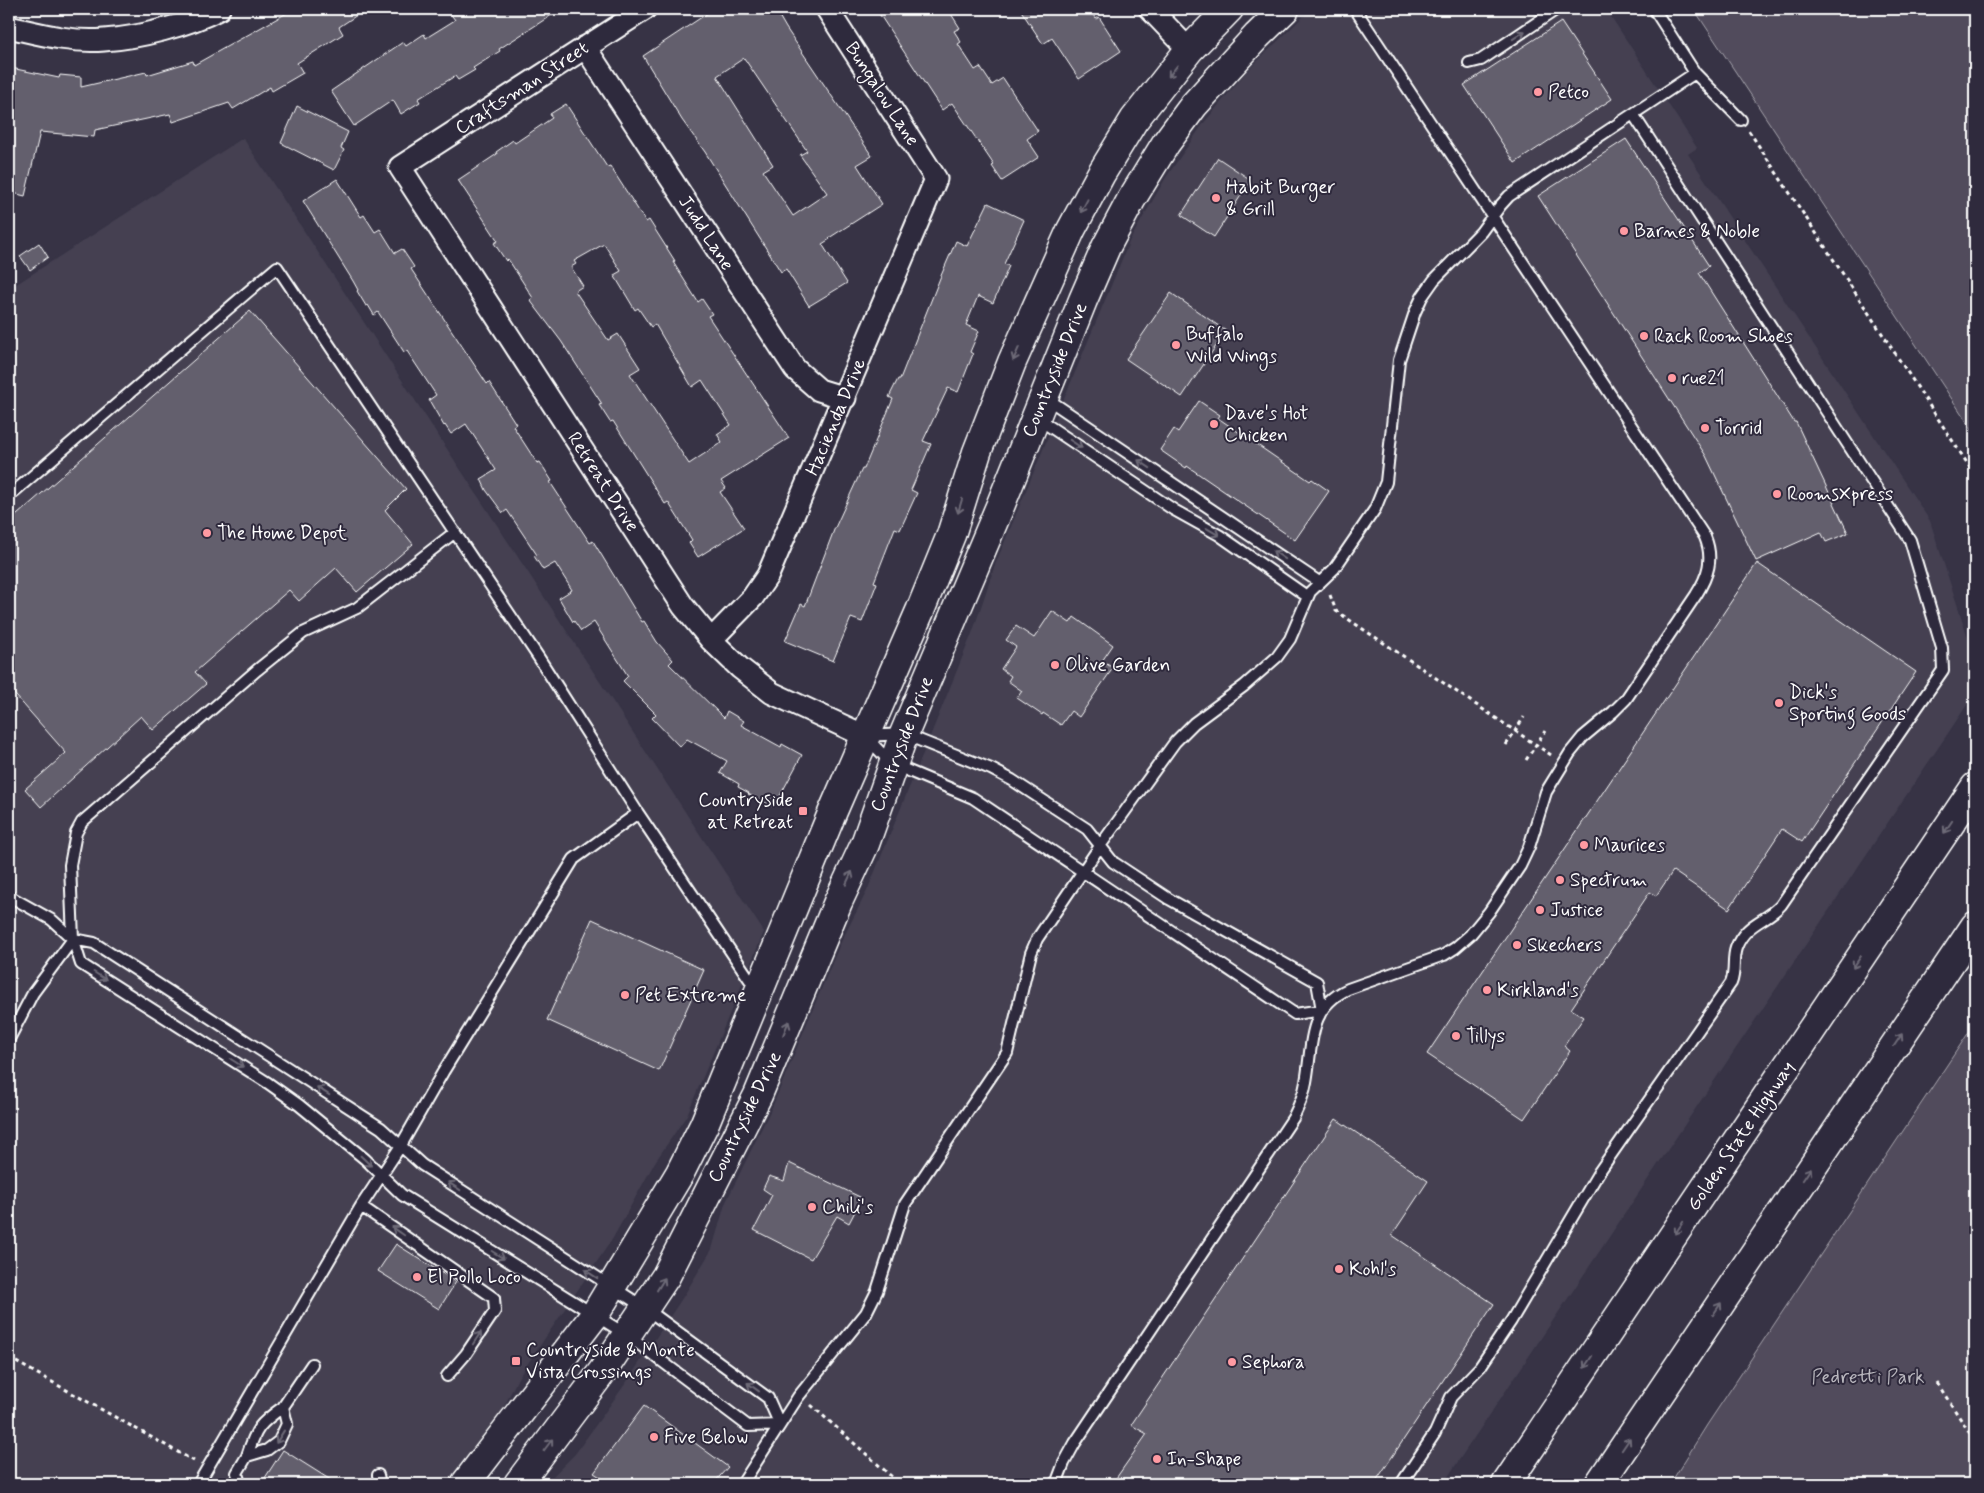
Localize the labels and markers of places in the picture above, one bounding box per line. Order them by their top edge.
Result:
place label: Petco [1548,80,1589,105]
marker: Petco [1532,86,1544,98]
place label: Habit Burger & Grill [1226,175,1336,222]
marker: Habit Burger & Grill [1210,192,1222,204]
place label: Barnes & Noble [1634,219,1760,244]
marker: Barnes & Noble [1618,225,1630,237]
place label: Buffalo Wild Wings [1186,322,1278,371]
place label: Rack Room Shoes [1654,324,1793,349]
marker: Rack Room Shoes [1638,330,1650,342]
marker: Buffalo Wild Wings [1170,339,1182,351]
place label: rue21 [1682,366,1725,391]
marker: rue21 [1666,372,1678,384]
place label: Dave's Hot Chicken [1224,401,1309,448]
place label: Torrid [1715,416,1762,441]
marker: Dave's Hot Chicken [1208,418,1220,430]
marker: Torrid [1699,422,1711,434]
place label: RoomsXpress [1787,482,1893,507]
marker: RoomsXpress [1771,488,1783,500]
place label: The Home Depot [217,521,347,546]
marker: The Home Depot [201,527,213,539]
place label: Olive Garden [1065,653,1171,678]
marker: Olive Garden [1049,659,1061,671]
place label: Dick's Sporting Goods [1789,680,1906,730]
marker: Dick's Sporting Goods [1773,697,1785,709]
place label: Countryside at Retreat [698,788,793,835]
marker: Countryside at Retreat [797,805,809,817]
place label: Maurices [1594,833,1666,858]
marker: Maurices [1578,839,1590,851]
place label: Spectrum [1570,868,1647,893]
marker: Spectrum [1554,874,1566,886]
place label: Justice [1550,898,1603,923]
marker: Justice [1534,904,1546,916]
place label: Skechers [1527,933,1602,958]
marker: Skechers [1511,939,1523,951]
place label: Kirkland's [1497,978,1580,1003]
place label: Pet Extreme [635,983,746,1008]
marker: Kirkland's [1481,984,1493,996]
marker: Pet Extreme [619,989,631,1001]
place label: Tillys [1466,1024,1505,1050]
marker: Tillys [1450,1030,1462,1042]
place label: Chili's [822,1195,874,1220]
marker: Chili's [806,1201,818,1213]
place label: Kohl's [1349,1257,1397,1282]
marker: Kohl's [1333,1263,1345,1275]
place label: El Pollo Loco [427,1265,521,1290]
marker: El Pollo Loco [411,1271,423,1283]
place label: Countryside & Monte Vista Crossings [526,1338,695,1386]
place label: Sephora [1242,1350,1305,1375]
marker: Countryside & Monte Vista Crossings [510,1355,522,1367]
marker: Sephora [1226,1356,1238,1368]
place label: Five Below [664,1425,748,1450]
marker: Five Below [648,1431,660,1443]
place label: In-Shape [1167,1447,1241,1472]
marker: In-Shape [1151,1453,1163,1465]

